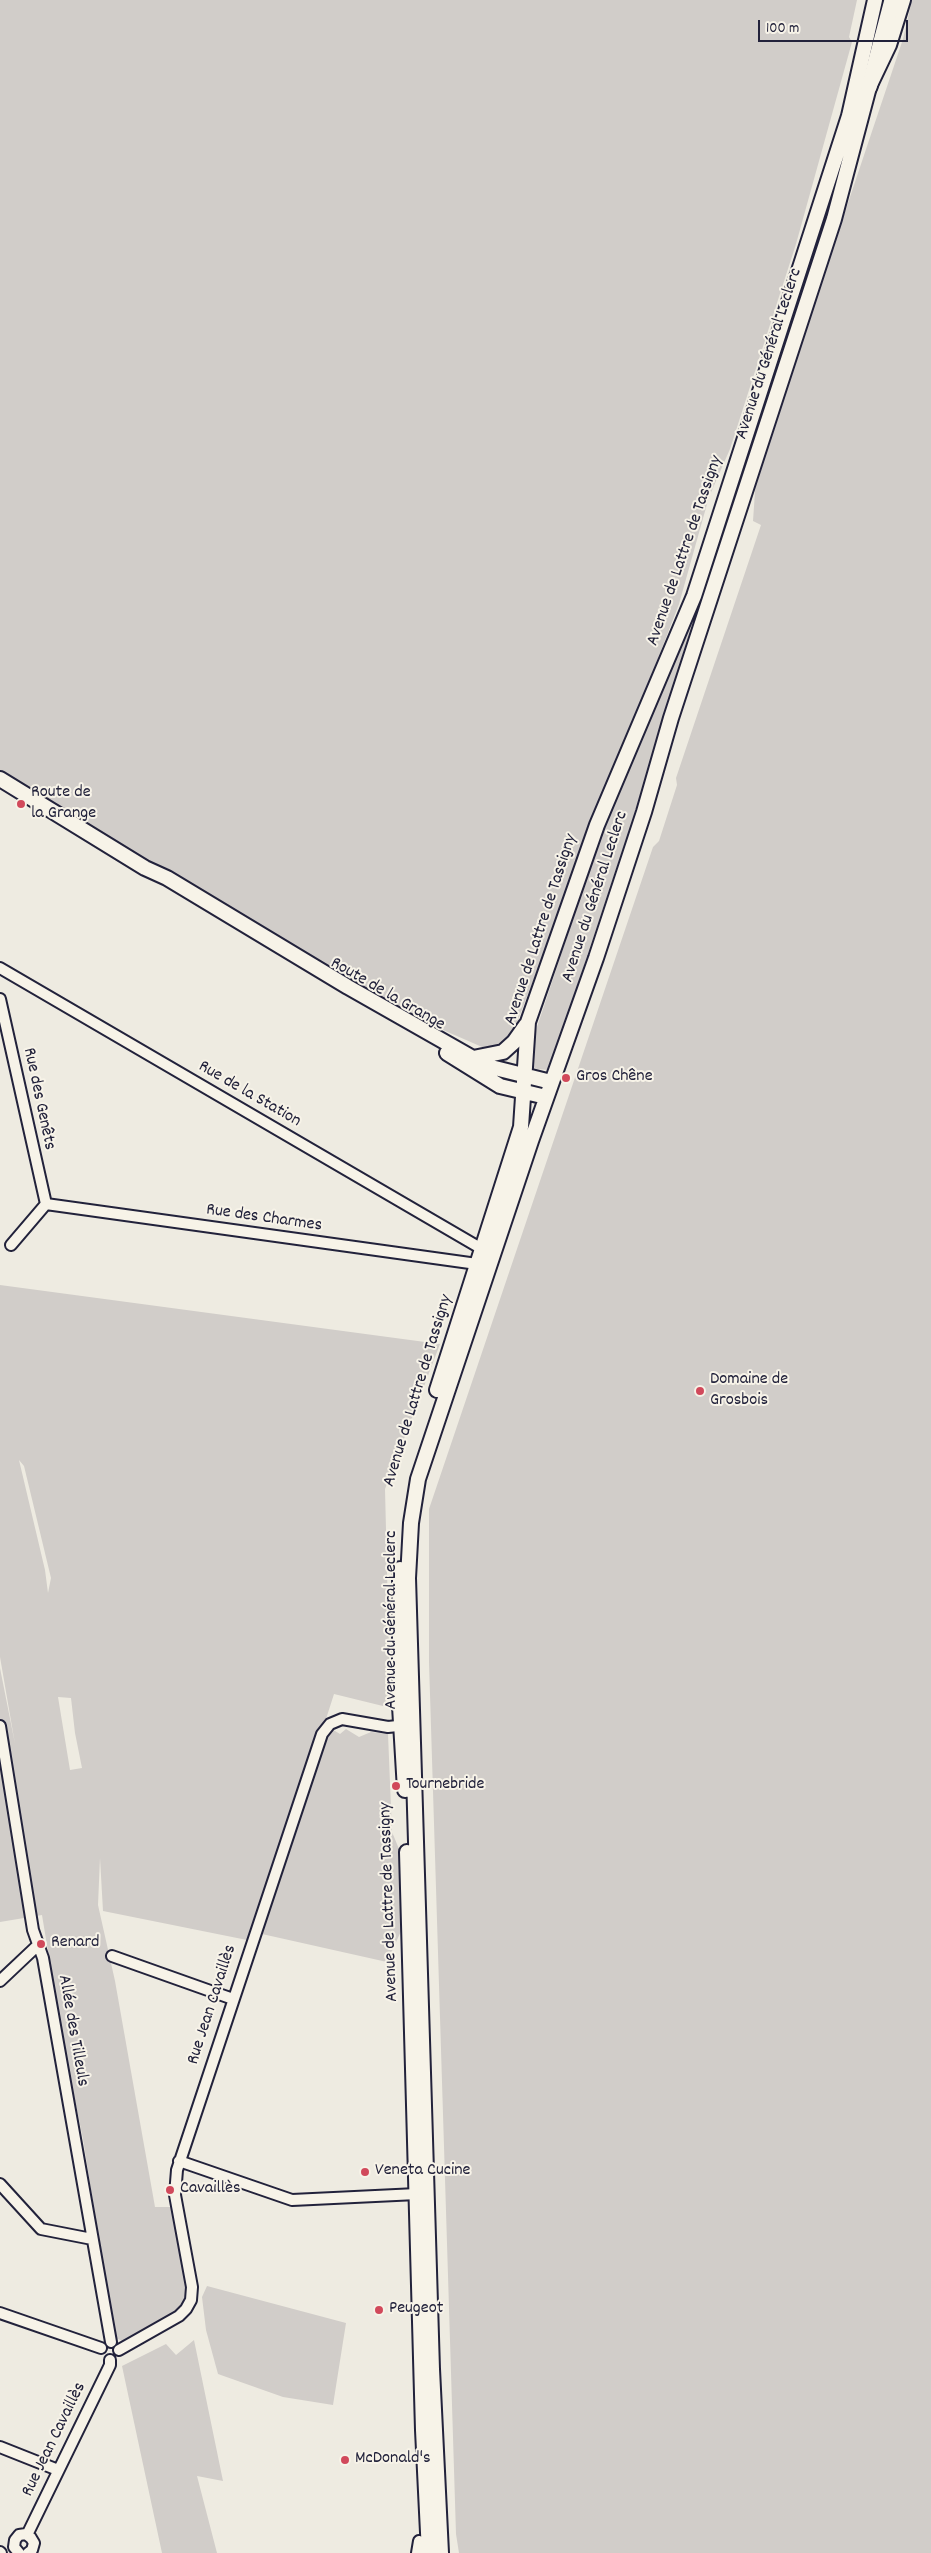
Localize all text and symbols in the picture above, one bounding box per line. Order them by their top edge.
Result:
scale bar [761,10,911,42]
text: 100 m [766,18,799,40]
street label: Avenue du Général Leclerc [732,266,808,442]
street label: Avenue de Lattre de Tassigny [643,453,729,649]
place label: Route de la Grange [31,783,96,826]
marker: Route de la Grange [15,798,27,810]
street label: Avenue du Général Leclerc [558,809,634,985]
street label: Avenue de Lattre de Tassigny [501,832,583,1028]
street label: Route de la Grange [326,953,448,1037]
street label: Rue des Genêts [17,1046,59,1152]
street label: Rue de la Station [194,1057,304,1133]
place label: Gros Chêne [576,1067,653,1089]
marker: Gros Chêne [560,1072,572,1084]
street label: Rue des Charmes [205,1200,323,1238]
street label: Avenue de Lattre de Tassigny [379,1292,459,1490]
place label: Domaine de Grosbois [710,1370,788,1412]
marker: Domaine de Grosbois [694,1385,706,1397]
street label: Avenue du Général Leclerc [382,1531,404,1709]
place label: Tournebride [406,1775,484,1797]
marker: Tournebride [390,1780,402,1792]
street label: Avenue de Lattre de Tassigny [376,1802,404,2002]
place label: Renard [51,1933,100,1955]
marker: Renard [35,1938,47,1950]
street label: Rue Jean Cavaillès [184,1943,242,2067]
street label: Allée des Tilleuls [52,1974,92,2088]
place label: Veneta Cucine [375,2161,470,2183]
marker: Veneta Cucine [359,2166,371,2178]
place label: Cavaillès [180,2179,240,2201]
marker: Cavaillès [164,2184,176,2196]
place label: Peugeot [389,2299,443,2321]
marker: Peugeot [373,2304,385,2316]
street label: Rue Jean Cavaillès [18,2379,92,2501]
place label: McDonald's [355,2449,431,2471]
marker: McDonald's [339,2454,351,2466]

